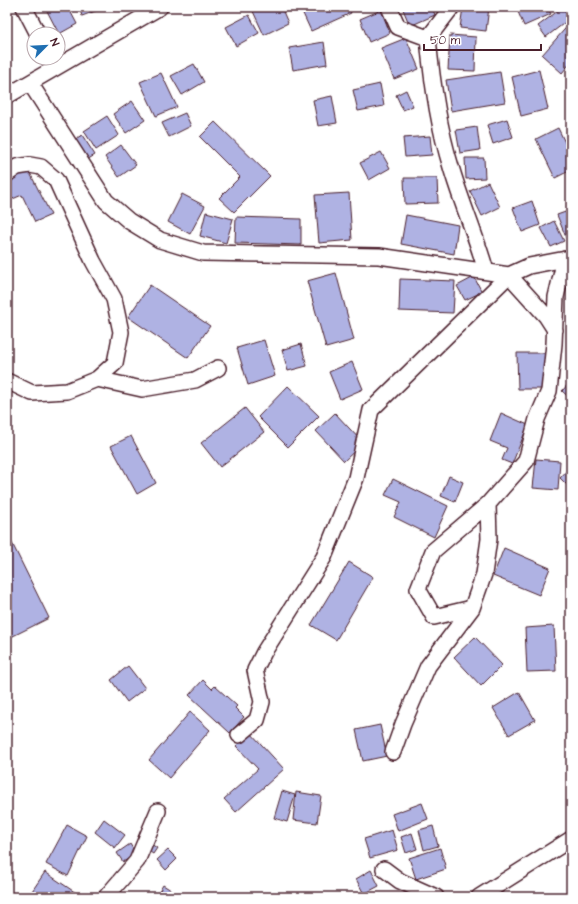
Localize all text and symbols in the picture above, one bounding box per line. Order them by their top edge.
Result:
north arrow [26,26,66,66]
scale bar [424,26,541,52]
text: 50 m [430,32,461,49]
text: N [46,36,63,48]

